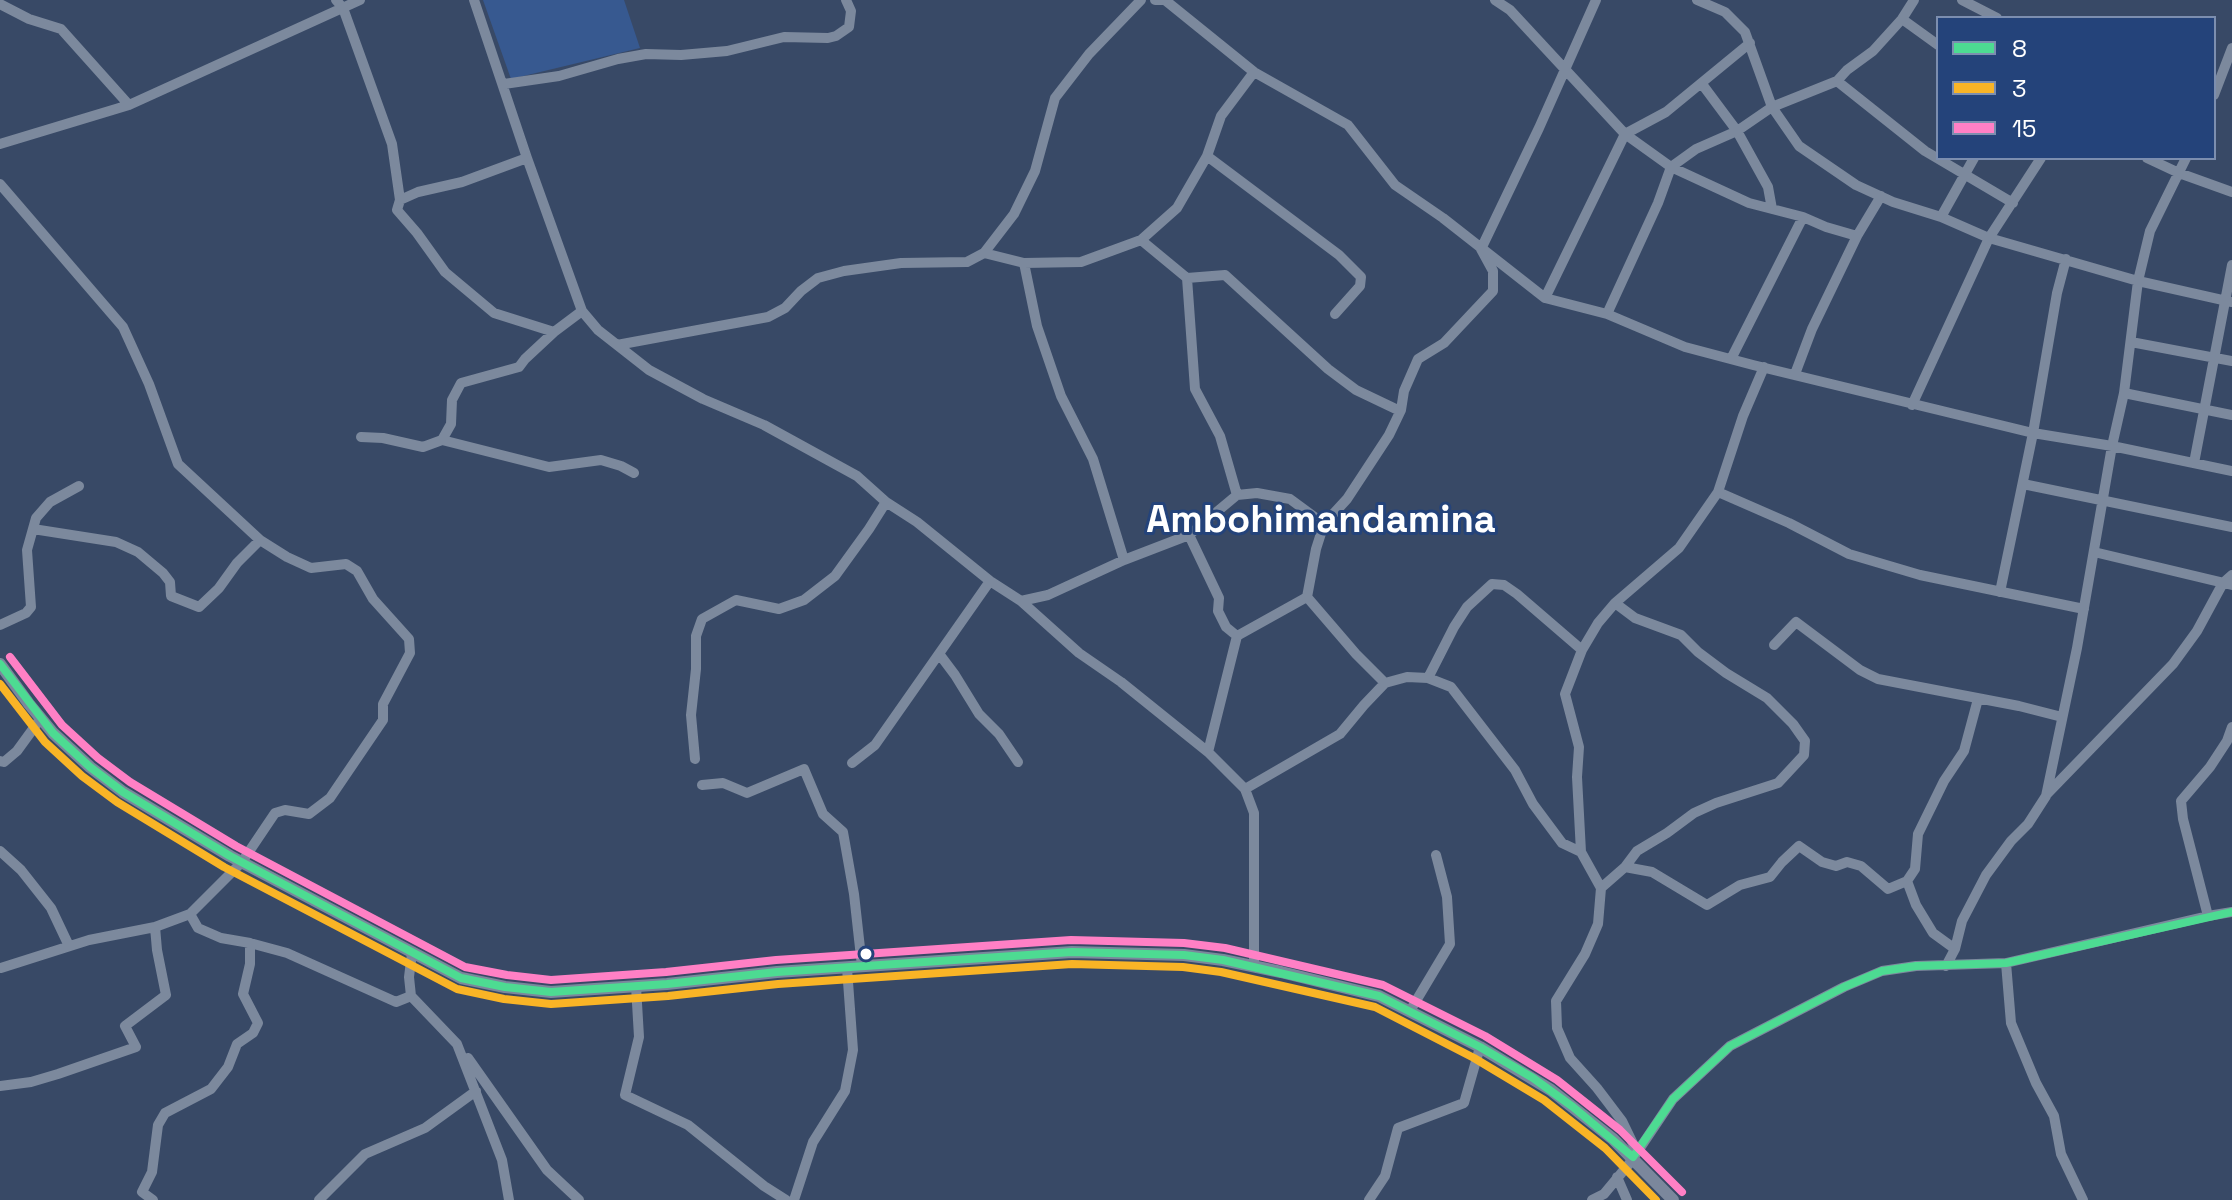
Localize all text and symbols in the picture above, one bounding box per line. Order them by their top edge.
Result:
legend [1936,16,2216,160]
text: 8 [2012,33,2027,64]
text: 3 [2012,73,2027,104]
text: 15 [2012,113,2036,144]
district label: Ambohimandamina [1146,499,1496,545]
unlabelled marker [858,946,874,962]

